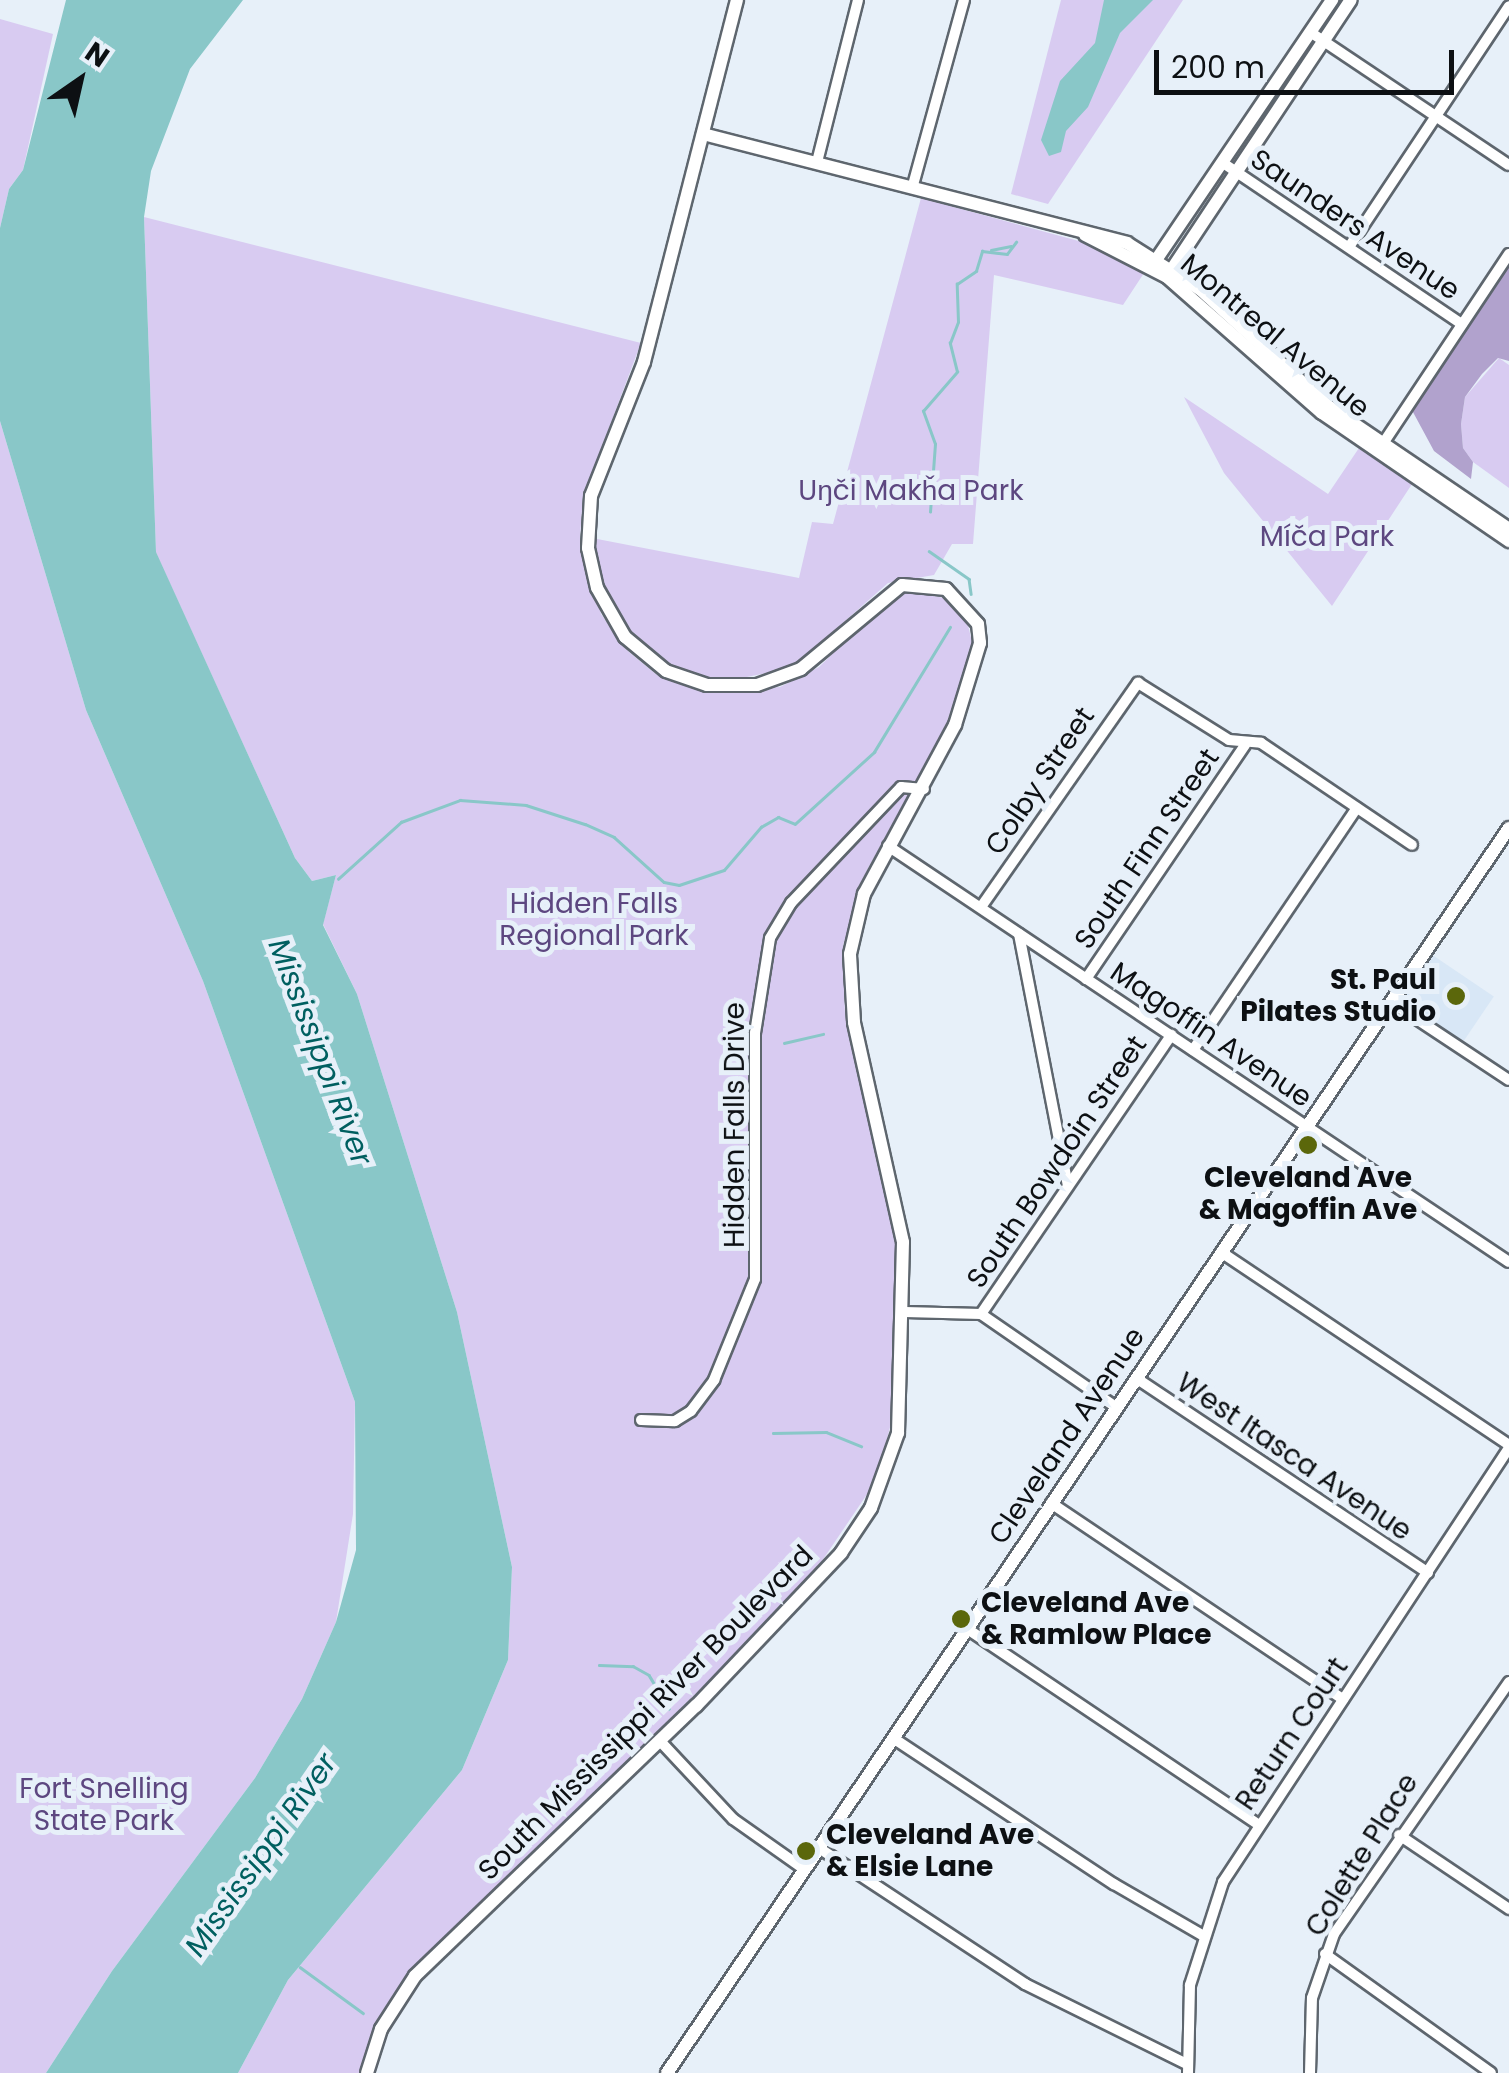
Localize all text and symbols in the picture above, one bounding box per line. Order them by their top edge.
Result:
north arrow [30,30,130,130]
scale bar [1159,30,1459,92]
text: N [77,33,117,77]
text: 200 m [1171,46,1265,89]
street label: Saunders Avenue [1244,143,1466,307]
street label: Montreal Avenue [1174,247,1376,425]
park label: Uŋči Makȟa Park [798,474,1024,508]
park label: Míča Park [1260,520,1394,554]
street label: Colby Street [978,701,1102,861]
street label: South Finn Street [1068,743,1226,955]
park label: Hidden Falls Regional Park [499,887,689,953]
water label: Mississippi River [260,934,380,1170]
street label: Magoffin Avenue [1104,955,1318,1115]
place label: St. Paul Pilates Studio [1240,963,1436,1029]
marker: St. Paul Pilates Studio [1445,985,1467,1007]
street label: Hidden Falls Drive [718,1002,752,1248]
street label: South Bowdoin Street [960,1029,1154,1295]
marker: Cleveland Ave & Magoffin Ave [1297,1134,1319,1156]
place label: Cleveland Ave & Magoffin Ave [1199,1161,1417,1227]
street label: Cleveland Avenue [982,1321,1152,1551]
street label: West Itasca Avenue [1170,1366,1418,1548]
street label: South Mississippi River Boulevard [472,1539,820,1887]
place label: Cleveland Ave & Ramlow Place [981,1586,1211,1652]
marker: Cleveland Ave & Ramlow Place [950,1608,972,1630]
street label: Return Court [1229,1651,1355,1817]
water label: Mississippi River [178,1746,344,1964]
street label: Colette Place [1299,1767,1425,1943]
park label: Fort Snelling State Park [19,1772,189,1838]
place label: Cleveland Ave & Elsie Lane [826,1818,1034,1884]
marker: Cleveland Ave & Elsie Lane [795,1840,817,1862]

